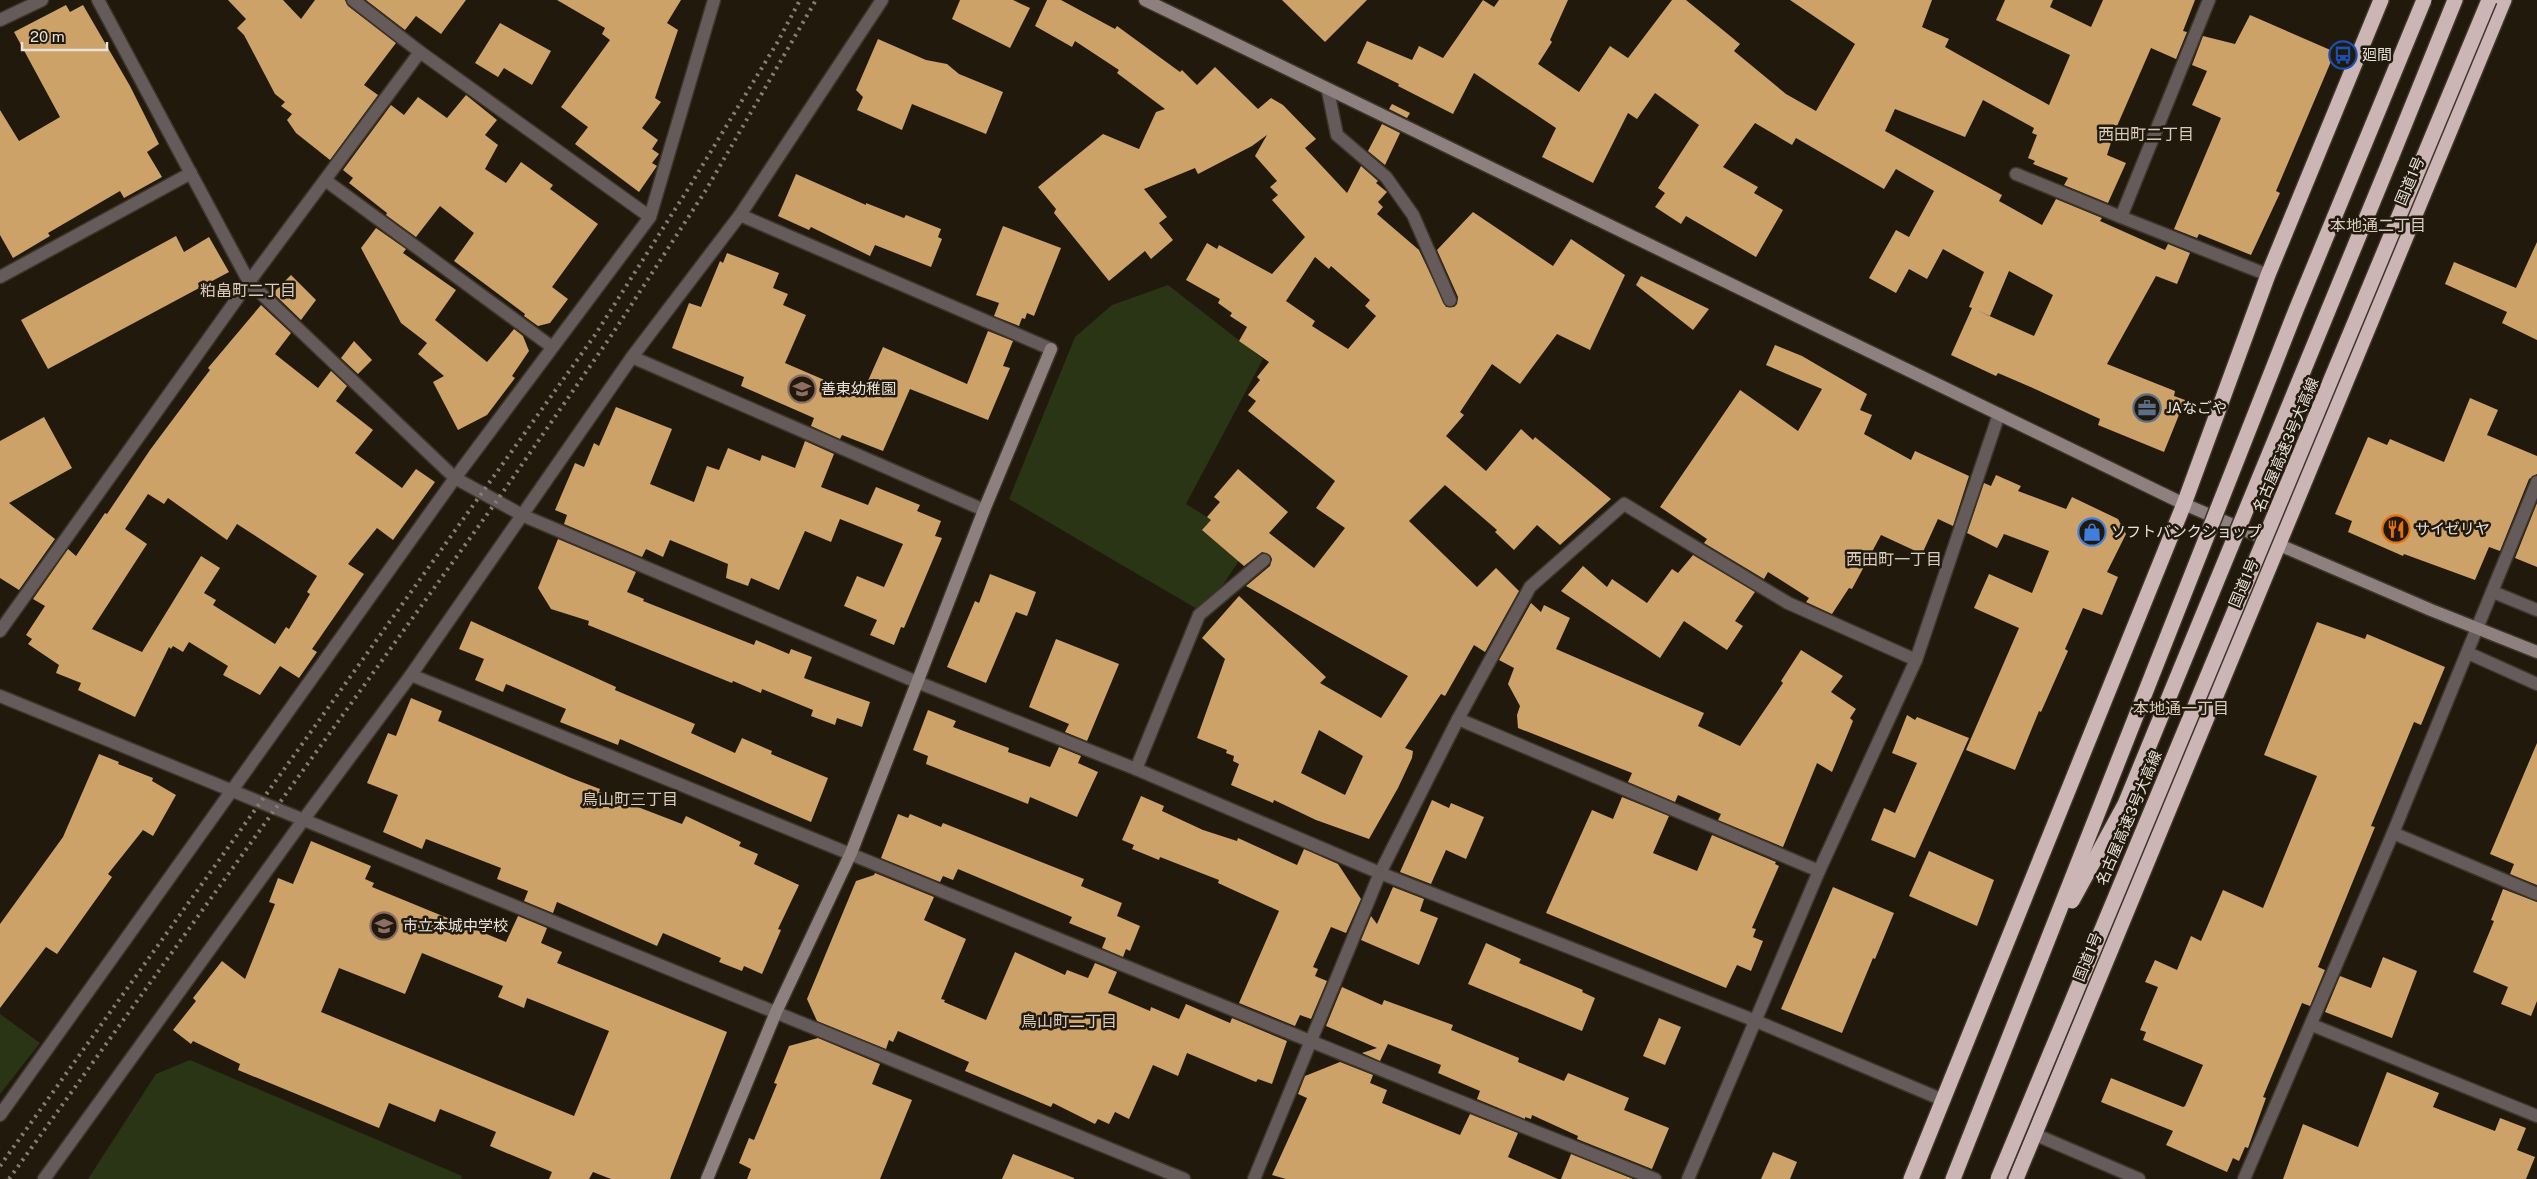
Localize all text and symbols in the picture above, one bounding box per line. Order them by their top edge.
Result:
scale bar [22,20,108,52]
text: 20 m [30,28,65,45]
bus stop icon: 廻間 [2328,40,2358,70]
place label: 廻間 [2362,46,2392,63]
district label: 西田町二丁目 [2098,125,2194,144]
street label: 国道1号 [2392,154,2427,208]
district label: 本地通二丁目 [2330,216,2426,235]
district label: 粕畠町二丁目 [200,281,296,300]
school or university icon: 善東幼稚園 [787,374,817,404]
street label: 名古屋高速3号大高線 [2249,375,2322,515]
place label: 善東幼稚園 [821,380,896,397]
office icon: JAなごや [2132,393,2162,423]
place label: JAなごや [2166,399,2227,416]
restaurant icon: サイゼリヤ [2381,514,2411,544]
shop icon: ソフトバンクショップ [2077,517,2107,547]
place label: サイゼリヤ [2415,520,2490,537]
place label: ソフトバンクショップ [2111,523,2262,540]
district label: 西田町一丁目 [1846,550,1942,569]
street label: 国道1号 [2226,556,2261,610]
district label: 本地通一丁目 [2133,699,2229,718]
street label: 名古屋高速3号大高線 [2092,748,2165,888]
district label: 鳥山町三丁目 [582,790,678,809]
school or university icon: 市立本城中学校 [369,911,399,941]
place label: 市立本城中学校 [403,917,508,934]
street label: 国道1号 [2070,930,2105,984]
district label: 鳥山町二丁目 [1021,1012,1117,1031]

